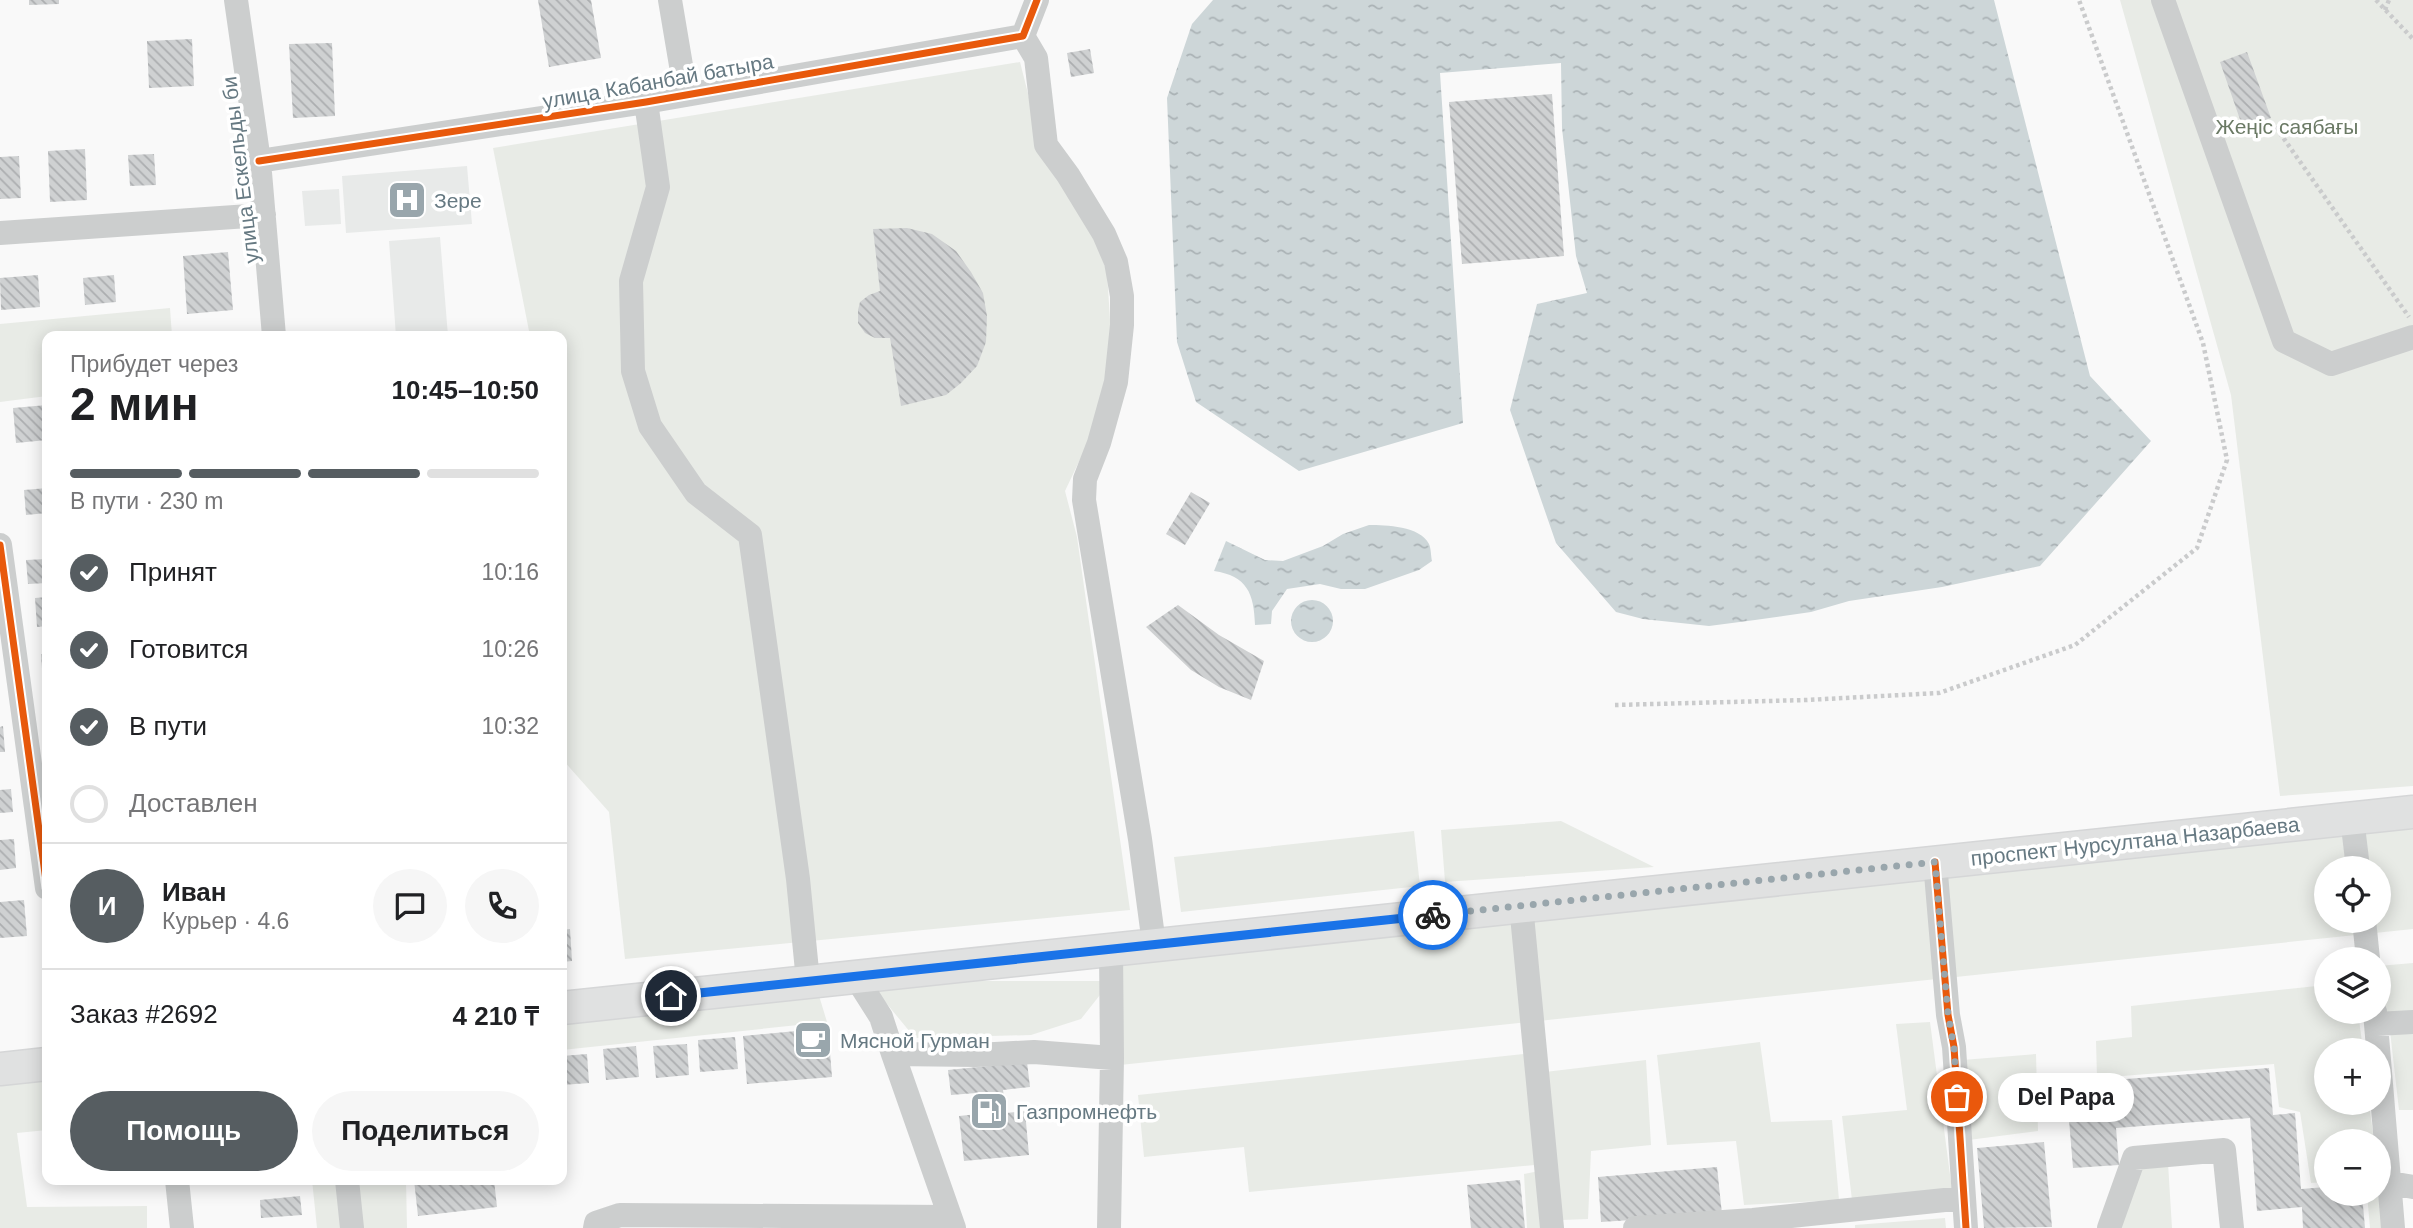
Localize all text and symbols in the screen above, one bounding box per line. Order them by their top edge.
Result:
street label: улица Кабанбай батыра [541,49,775,113]
street label: улица Ескельды би [217,75,263,265]
park label: Жеңіс саябағы [2216,115,2358,138]
hospital icon: Зере [386,179,428,221]
place label: Зере [434,189,482,212]
text: Прибудет через [70,351,238,377]
text: 10:45–10:50 [392,375,539,405]
text: 2 мин [70,378,198,430]
text: В пути · 230 m [70,488,223,514]
icon: check [70,554,108,592]
text: Принят [129,557,217,587]
text: 10:16 [481,559,539,585]
icon: check [70,631,108,669]
text: Готовится [129,634,248,664]
text: 10:26 [481,636,539,662]
icon: check [70,708,108,746]
text: В пути [129,711,207,741]
text: 10:32 [481,713,539,739]
text: Доставлен [129,788,258,818]
street label: проспект Нурсултана Назарбаева [1970,812,2301,870]
map controls [2314,856,2391,1206]
button: locate [2314,856,2391,933]
button: chat [373,869,447,943]
button: phone [465,869,539,943]
text: Иван [162,877,227,907]
courier [1398,880,1468,950]
text: И [98,891,116,921]
icon: bike [1414,896,1452,934]
text: Курьер · 4.6 [162,908,289,934]
button: layers [2314,947,2391,1024]
pin [641,966,701,1026]
icon: home [652,977,690,1015]
text: Заказ #2692 [70,999,218,1029]
text: 4 210 ₸ [453,1001,539,1031]
cafe icon: Мясной Гурман [792,1019,834,1061]
place label: Мясной Гурман [840,1029,990,1052]
button: + [2314,1038,2391,1115]
pin [1927,1067,1987,1127]
callout: Del Papa [1999,1072,2136,1122]
icon: bag [1938,1078,1976,1116]
text: Del Papa [2017,1084,2115,1110]
fuel station icon: Газпромнефть [968,1090,1010,1132]
button: Помощь [70,1091,298,1171]
button: Поделиться [312,1091,539,1171]
place label: Газпромнефть [1016,1100,1157,1123]
button: − [2314,1129,2391,1206]

